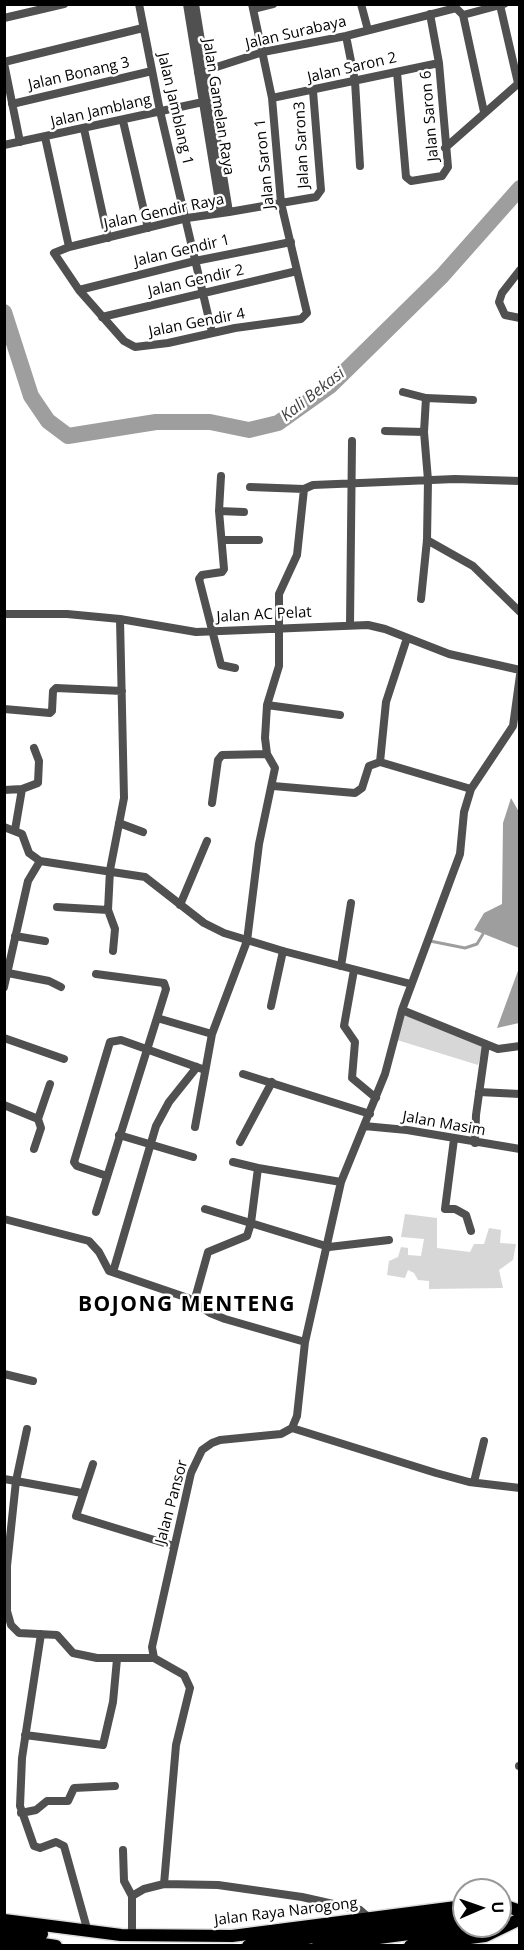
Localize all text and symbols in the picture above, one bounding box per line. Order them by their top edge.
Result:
street label: Jalan Surabaya [244,13,348,53]
street label: Jalan Gamelan Raya [198,38,238,176]
street label: Jalan Saron 2 [306,49,398,87]
street label: Jalan Jamblang 1 [153,51,197,167]
street label: Jalan Bonang 3 [26,54,132,94]
street label: Jalan Saron 6 [417,70,443,162]
street label: Jalan Jamblang [49,91,153,131]
street label: Jalan Saron3 [291,101,313,189]
street label: Jalan Saron 1 [251,118,279,210]
street label: Jalan Gendir Raya [102,190,226,234]
street label: Jalan Gendir 1 [132,231,232,271]
street label: Jalan Gendir 2 [146,261,246,301]
street label: Jalan Gendir 4 [147,305,247,341]
water label: Kali Bekasi [277,364,349,426]
street label: Jalan AC Pelat [216,604,312,626]
street label: Jalan Masim [401,1108,487,1140]
district label: BOJONG MENTENG [78,1292,296,1318]
street label: Jalan Pansor [152,1458,192,1546]
north arrow [452,1878,512,1938]
street label: Jalan Raya Narogong [213,1894,359,1930]
text: U [487,1901,509,1914]

